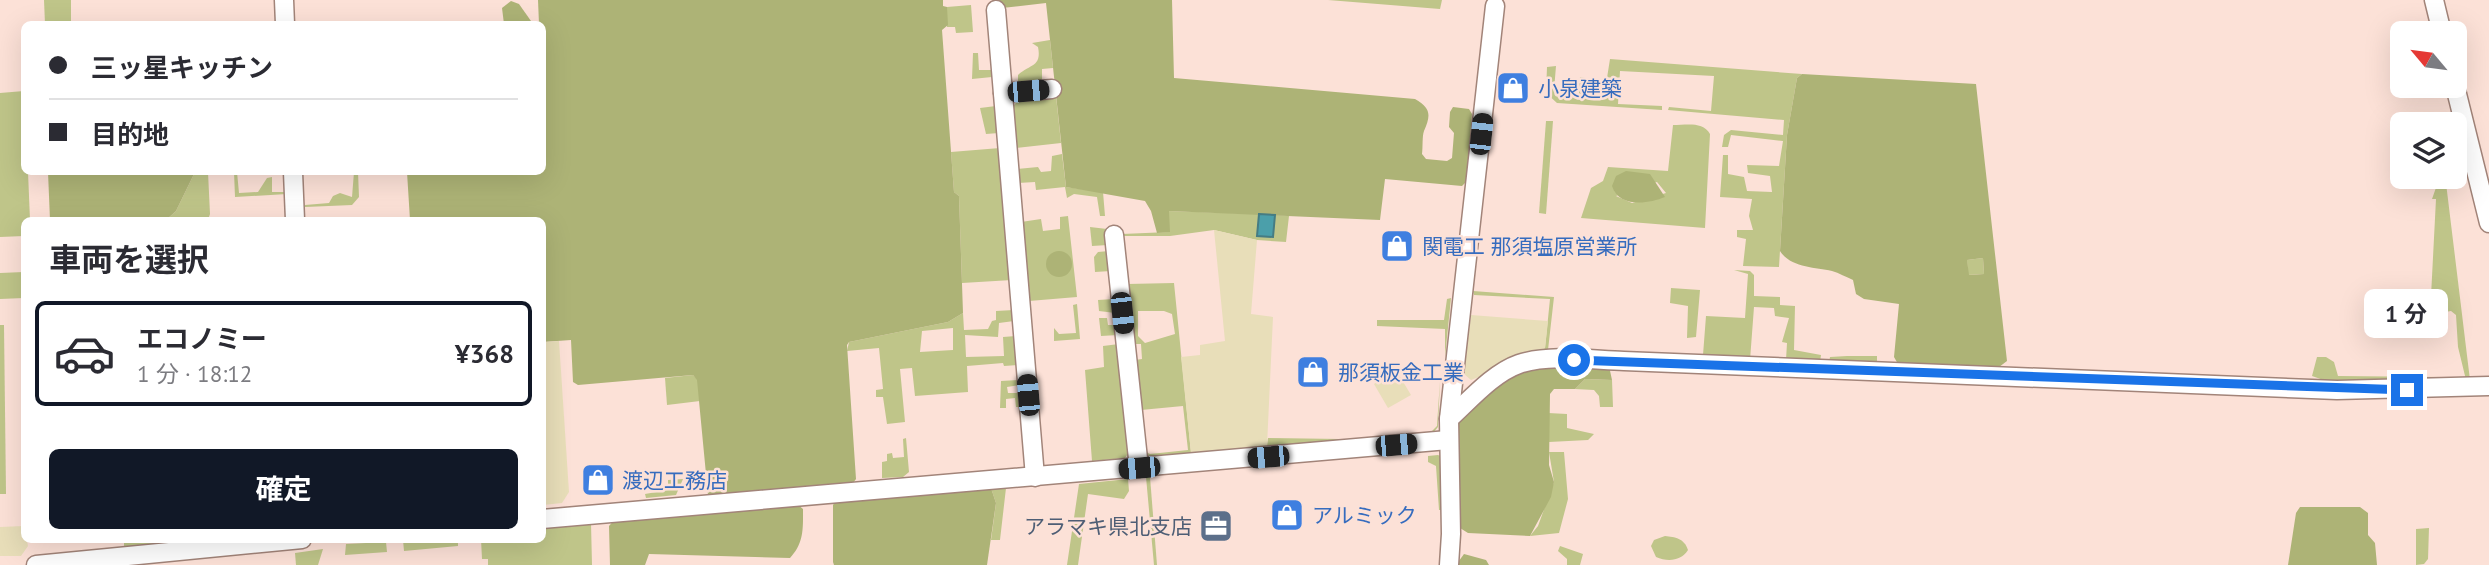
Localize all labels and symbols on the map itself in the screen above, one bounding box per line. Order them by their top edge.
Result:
north arrow [2390,21,2468,98]
shop icon: 小泉建築 [1494,69,1532,107]
place label: 小泉建築 [1538,75,1622,102]
car [1007,79,1050,103]
car [1469,112,1494,156]
shop icon: 関電工 那須塩原営業所 [1378,227,1416,265]
place label: 関電工 那須塩原営業所 [1422,233,1638,260]
callout: 1 分 [2365,288,2449,338]
car [1110,291,1135,335]
route start [1558,344,1590,376]
shop icon: 那須板金工業 [1294,353,1332,391]
place label: 那須板金工業 [1338,359,1464,386]
car [1016,373,1041,417]
route end [2391,374,2423,406]
car [1375,433,1418,457]
car [1247,445,1290,469]
car [1118,456,1161,480]
shop icon: 渡辺工務店 [579,461,617,499]
place label: 渡辺工務店 [622,467,727,494]
shop icon: アルミック [1268,496,1306,534]
place label: アルミック [1312,502,1417,529]
office icon: アラマキ県北支店 [1197,507,1235,545]
place label: アラマキ県北支店 [1024,513,1192,540]

